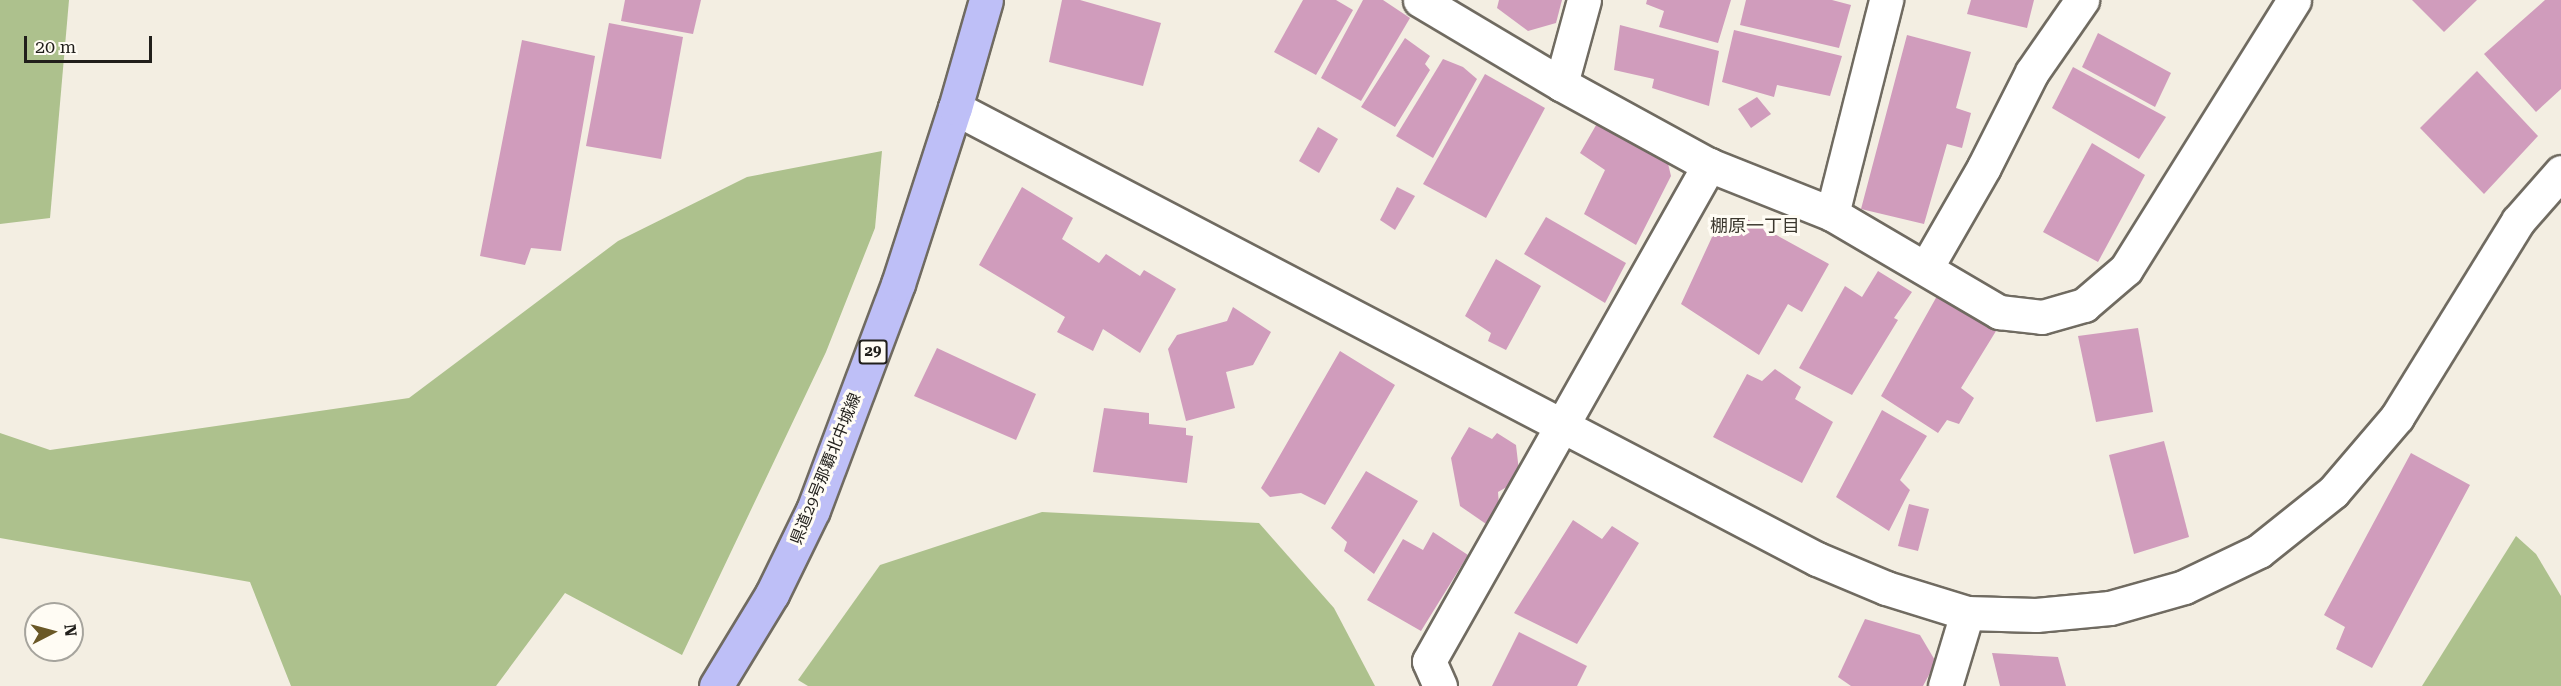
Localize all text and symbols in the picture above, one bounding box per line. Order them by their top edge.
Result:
scale bar [27,24,154,62]
text: 20 m [35,36,76,57]
district label: 棚原一丁目 [1710,215,1800,237]
road number: 29 [858,340,888,364]
street label: 県道29号那覇北中城線 [787,390,865,548]
north arrow [24,602,84,662]
text: N [60,623,81,637]

